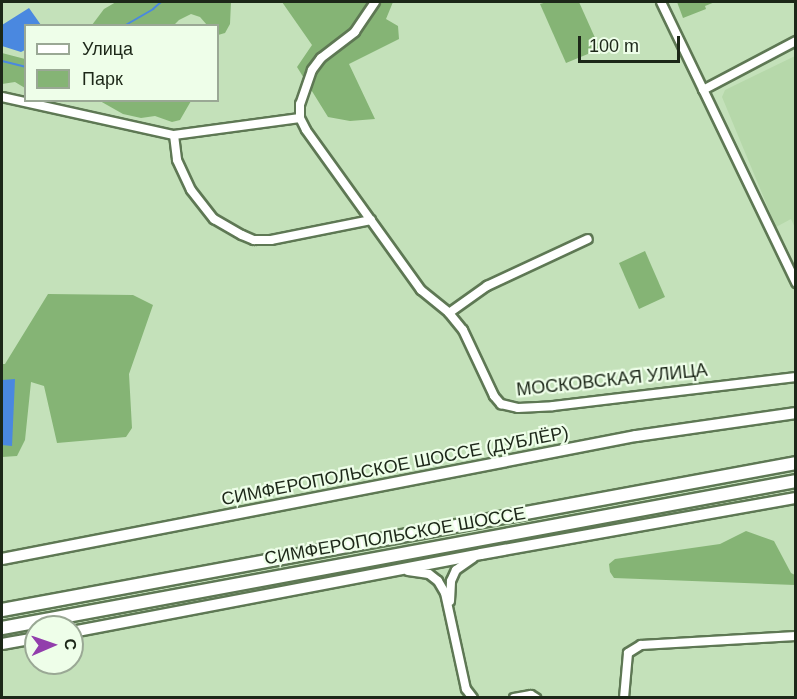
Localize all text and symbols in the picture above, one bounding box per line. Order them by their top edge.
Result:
legend [24,24,219,102]
scale bar [581,24,683,62]
text: 100 m [589,36,639,56]
text: Улица [82,39,133,59]
text: Парк [82,69,123,89]
street label: МОСКОВСКАЯ УЛИЦА [515,359,709,401]
street label: СИМФЕРОПОЛЬСКОЕ ШОССЕ (ДУБЛЁР) [220,422,570,510]
street label: СИМФЕРОПОЛЬСКОЕ ШОССЕ [263,502,527,570]
north arrow [24,615,84,675]
text: С [62,638,79,650]

